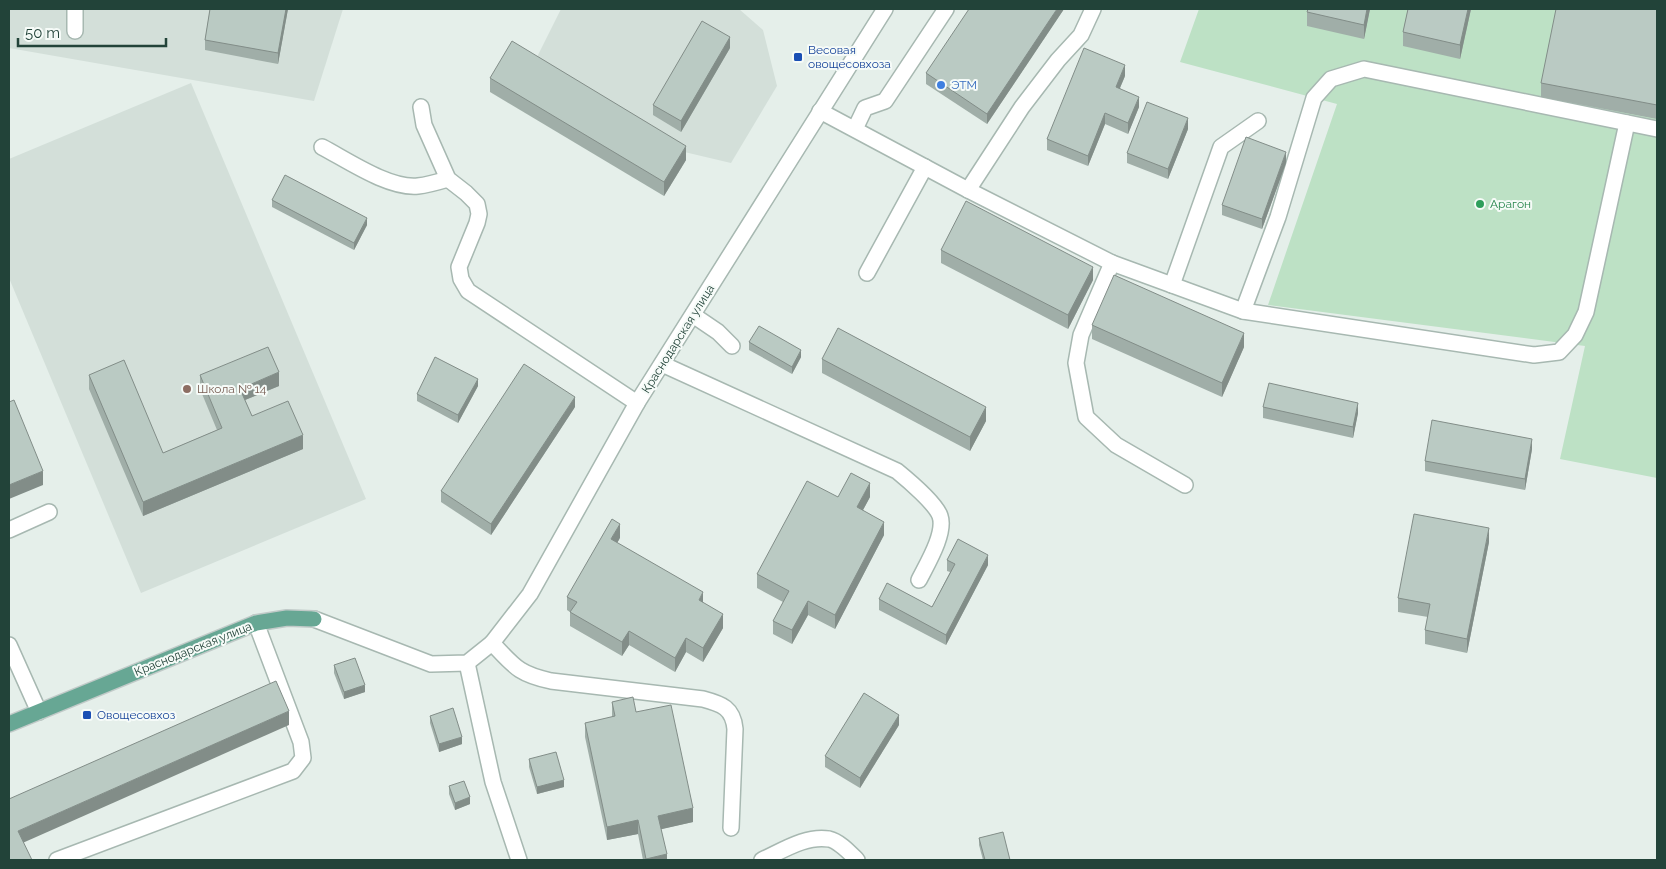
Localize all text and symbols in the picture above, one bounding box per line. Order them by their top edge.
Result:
scale bar [18,15,165,47]
text: 50 m [25,24,60,42]
place label: Весовая овощесовхоза [808,43,891,71]
marker: Весовая овощесовхоза [792,51,804,63]
place label: ЭТМ [951,78,977,92]
marker: ЭТМ [935,79,947,91]
place label: Арагон [1490,197,1531,211]
marker: Арагон [1474,198,1486,210]
street label: Краснодарская улица [639,282,717,396]
place label: Школа № 14 [197,382,267,396]
marker: Школа № 14 [181,383,193,395]
street label: Краснодарская улица [132,619,254,679]
place label: Овощесовхоз [97,708,176,722]
marker: Овощесовхоз [81,709,93,721]

